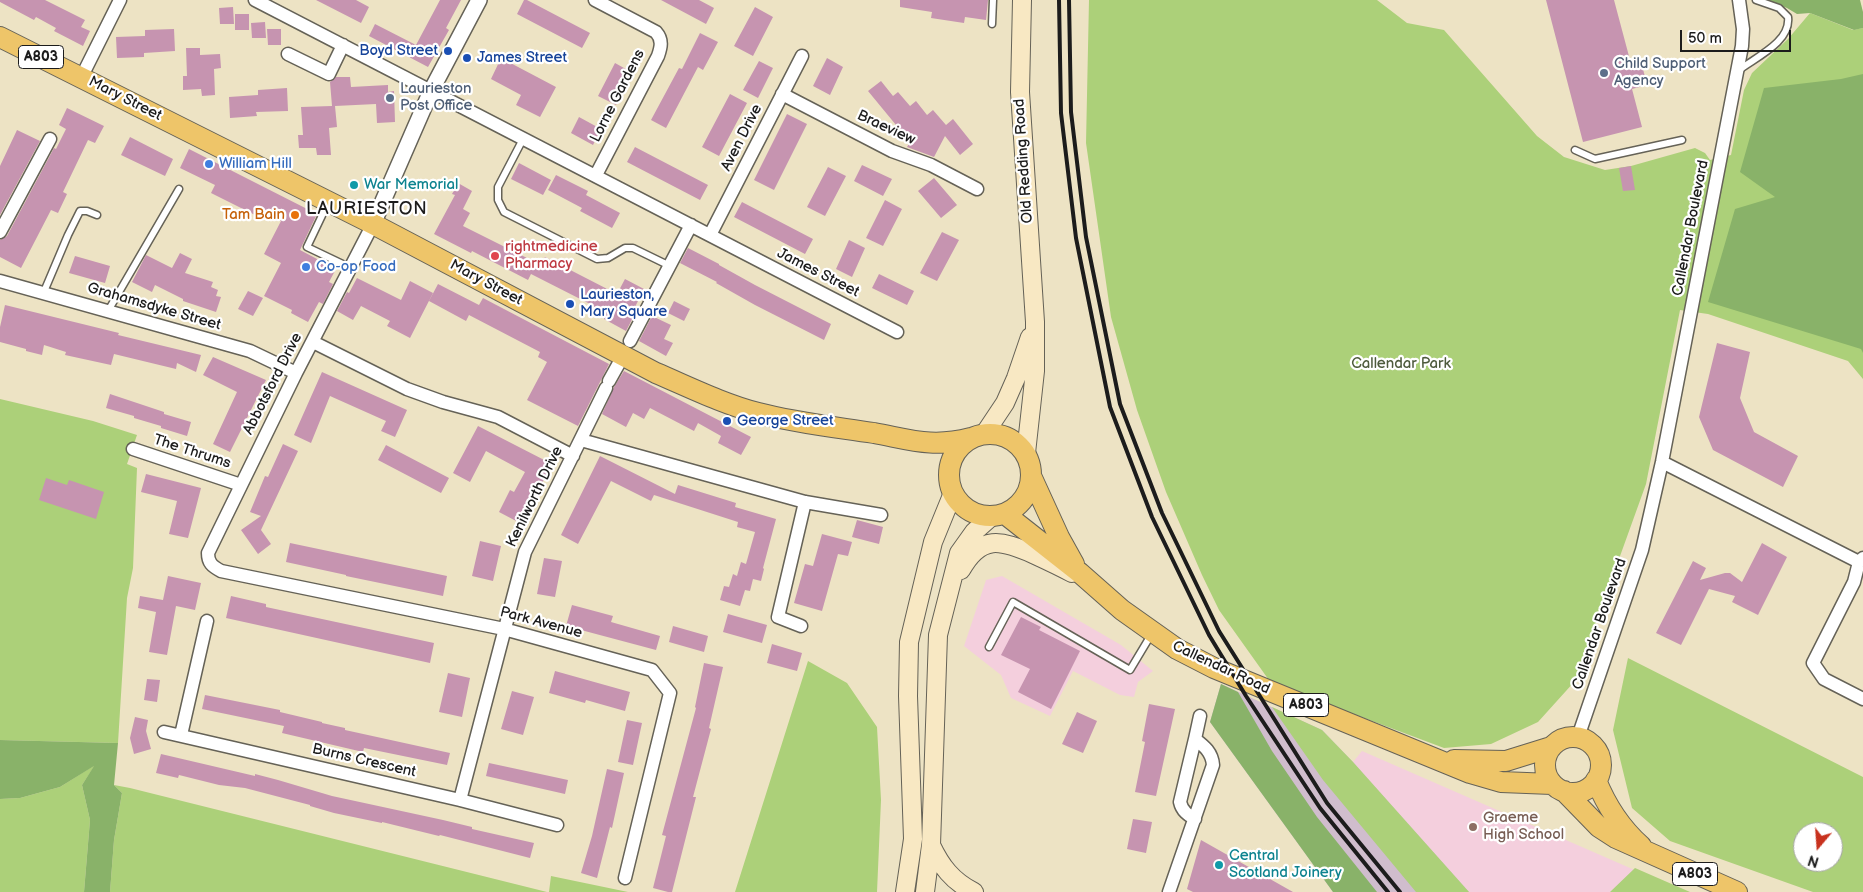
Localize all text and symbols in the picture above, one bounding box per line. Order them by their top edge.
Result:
scale bar [1683,20,1794,52]
text: 50 m [1688,29,1722,48]
place label: Boyd Street [359,42,438,60]
marker: Boyd Street [442,45,454,57]
road number: A803 [18,46,64,68]
street label: Lorne Gardens [587,47,649,145]
place label: James Street [477,49,567,67]
marker: James Street [461,52,473,64]
place label: Child Support Agency [1614,55,1706,90]
marker: Child Support Agency [1598,67,1610,79]
street label: Mary Street [85,73,165,125]
place label: Laurieston Post Office [400,80,472,115]
marker: Laurieston Post Office [384,92,396,104]
street label: Old Redding Road [1011,98,1037,224]
street label: Aven Drive [718,102,766,174]
street label: Braeview [854,107,918,149]
place label: William Hill [219,155,292,173]
marker: William Hill [203,158,215,170]
street label: Callendar Boulevard [1669,159,1713,297]
place label: War Memorial [364,176,458,194]
marker: War Memorial [348,179,360,191]
district label: LAURIESTON [305,198,429,220]
place label: Tam Bain [222,206,285,224]
marker: Tam Bain [289,209,301,221]
place label: rightmedicine Pharmacy [505,238,598,273]
street label: James Street [774,245,862,301]
marker: rightmedicine Pharmacy [489,250,501,262]
street label: Mary Street [447,256,525,310]
place label: Co-op Food [316,258,396,276]
marker: Co-op Food [300,261,312,273]
street label: Grahamsdyke Street [85,279,223,335]
place label: Laurieston, Mary Square [580,286,667,321]
marker: Laurieston, Mary Square [564,298,576,310]
street label: Abbotsford Drive [240,330,306,438]
park label: Callendar Park [1351,355,1451,373]
place label: George Street [737,412,834,430]
marker: George Street [721,415,733,427]
street label: The Thrums [151,431,233,473]
street label: Kenilworth Drive [503,444,567,550]
street label: Callendar Boulevard [1569,556,1631,692]
street label: Park Avenue [498,603,584,643]
street label: Callendar Road [1169,637,1273,699]
road number: A803 [1284,694,1328,716]
street label: Burns Crescent [310,740,418,782]
place label: Graeme High School [1483,809,1564,844]
marker: Graeme High School [1467,821,1479,833]
north arrow [1793,822,1843,872]
place label: Central Scotland Joinery [1229,847,1342,882]
text: N [1806,851,1821,871]
marker: Central Scotland Joinery [1213,859,1225,871]
road number: A803 [1672,862,1718,886]

